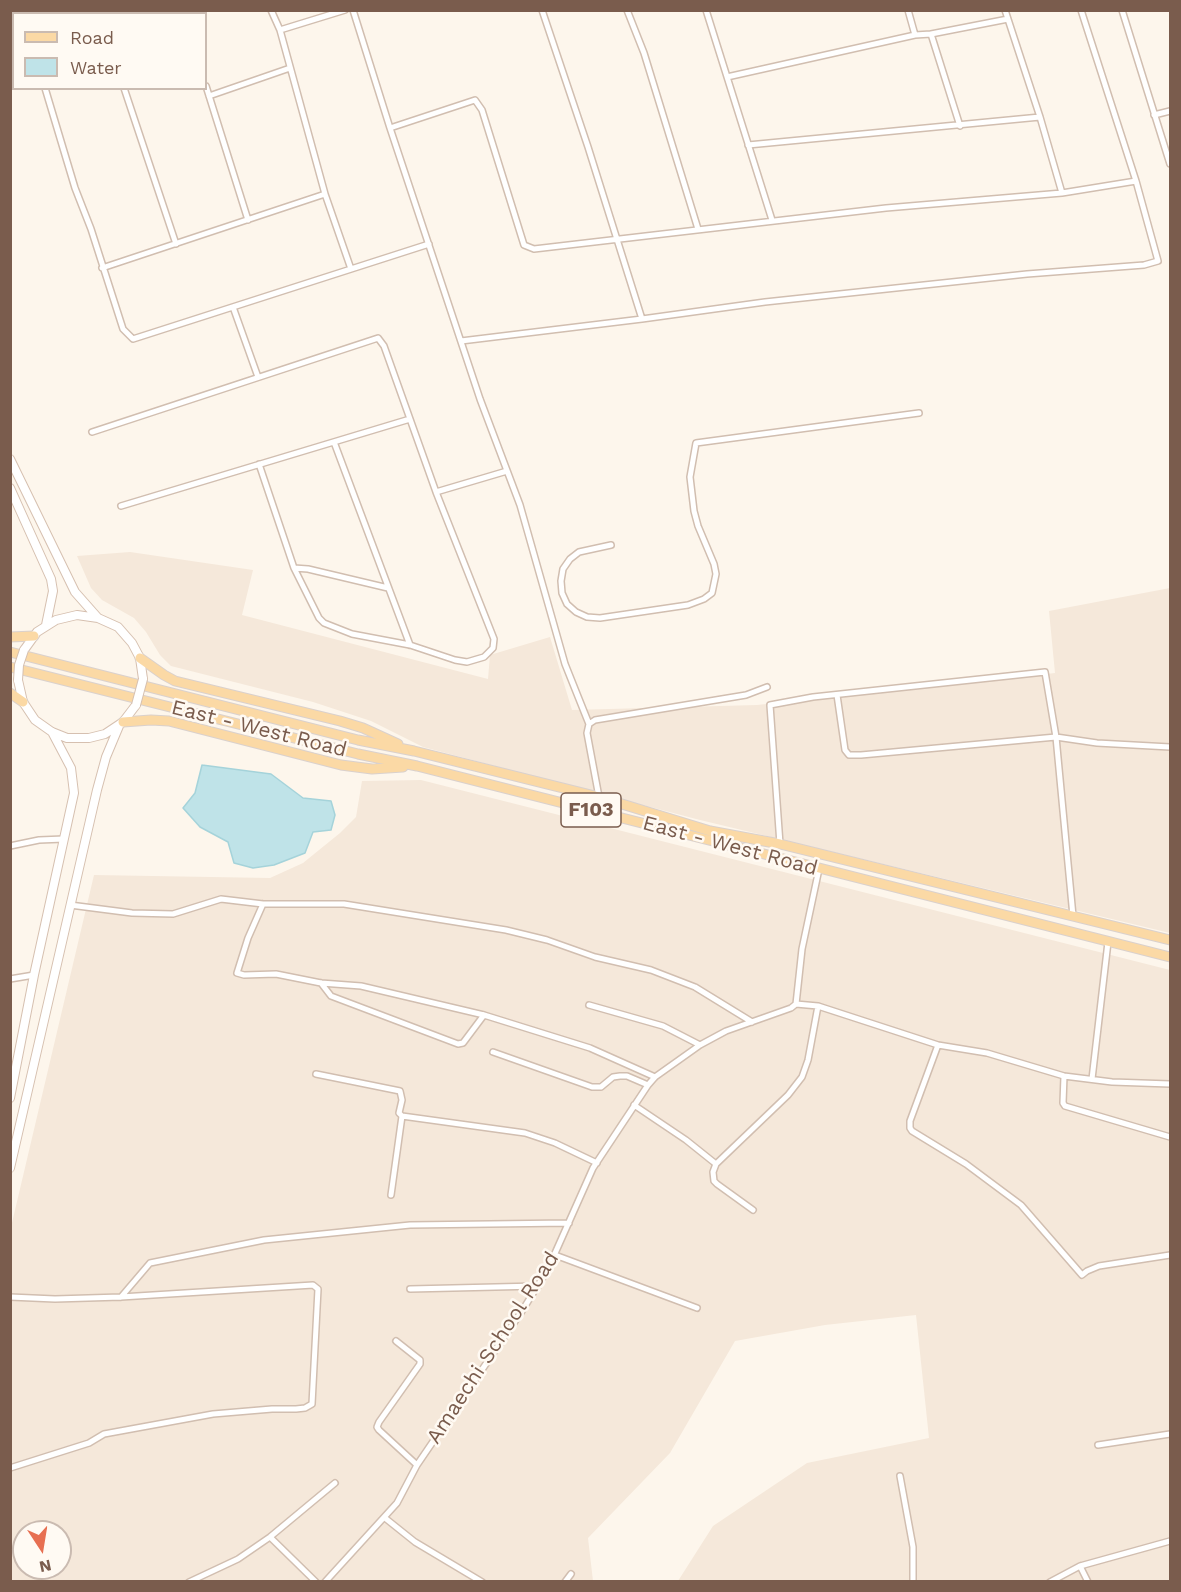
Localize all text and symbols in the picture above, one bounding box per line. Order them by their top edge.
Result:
legend [12,12,207,90]
text: Road [70,27,114,48]
text: Water [70,57,122,78]
street label: East - West Road [169,695,349,763]
road number: F103 [561,793,621,827]
street label: East - West Road [640,811,820,881]
street label: Amaechi School Road [422,1247,564,1449]
north arrow [12,1520,72,1580]
text: N [38,1556,53,1577]

